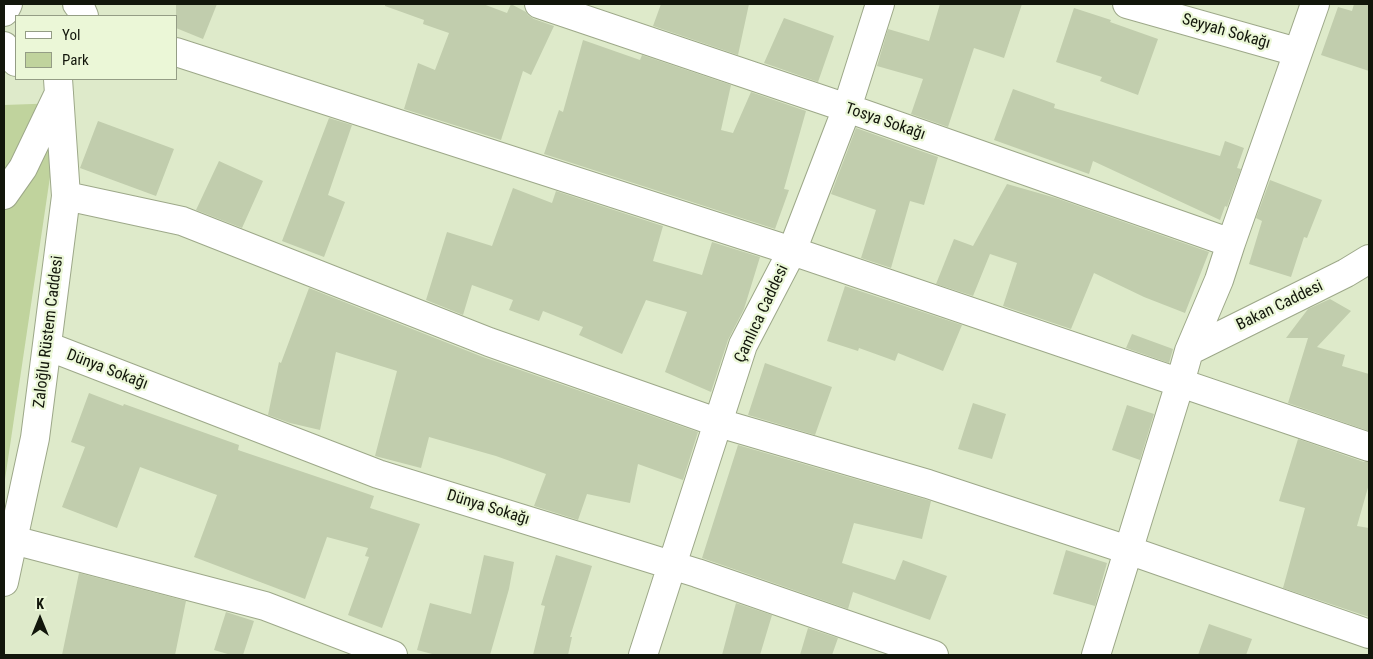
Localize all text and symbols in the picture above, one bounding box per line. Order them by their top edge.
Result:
street label: Seyyah Sokağı [1180,10,1272,54]
legend [15,15,178,80]
text: Yol [62,26,80,44]
text: Park [62,51,89,69]
street label: Tosya Sokağı [842,99,928,145]
street label: Zaloğlu Rüstem Caddesi [30,255,68,409]
street label: Çamlıca Caddesi [731,262,793,366]
street label: Bakan Caddesi [1234,277,1326,335]
street label: Dünya Sokağı [64,346,150,394]
street label: Dünya Sokağı [444,486,532,530]
north arrow [15,594,65,644]
text: K [36,596,44,612]

